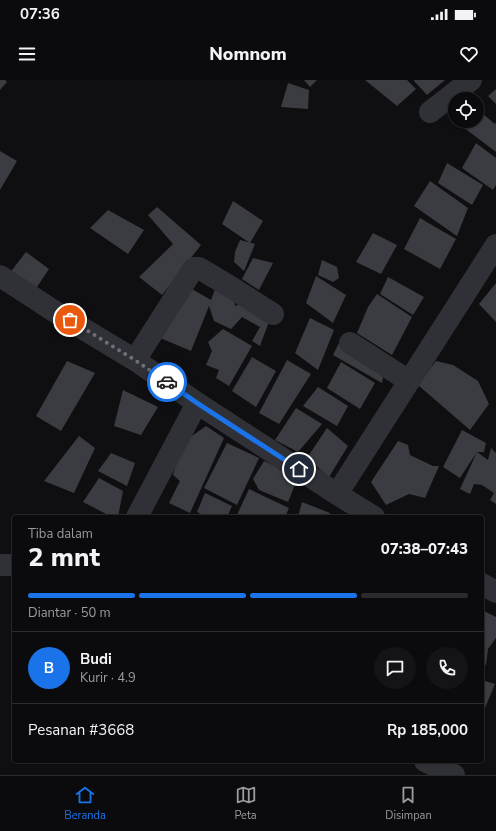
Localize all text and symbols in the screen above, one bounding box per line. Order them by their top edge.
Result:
text: 07:36 [20,4,60,24]
text: Nomnom [209,42,287,66]
icon: menu [16,43,38,65]
icon: heart [458,43,480,65]
map controls [448,92,484,128]
button: locate [448,92,484,128]
pin [53,303,87,337]
icon: bag [59,309,81,331]
courier [147,362,187,402]
icon: car [156,371,178,393]
pin [282,452,316,486]
icon: home [288,458,310,480]
text: Tiba dalam [28,525,93,543]
text: 07:38–07:43 [381,539,468,559]
text: 2 mnt [28,540,100,575]
text: Diantar · 50 m [28,604,111,622]
button: chat [374,647,416,689]
button: phone [426,647,468,689]
text: Budi [80,649,112,669]
text: B [44,658,54,678]
text: Kurir · 4.9 [80,669,136,687]
text: Pesanan #3668 [28,720,134,740]
text: Rp 185,000 [387,720,468,740]
tab: Beranda [64,784,106,823]
tab: Peta [234,784,257,823]
tab: Disimpan [385,784,432,823]

